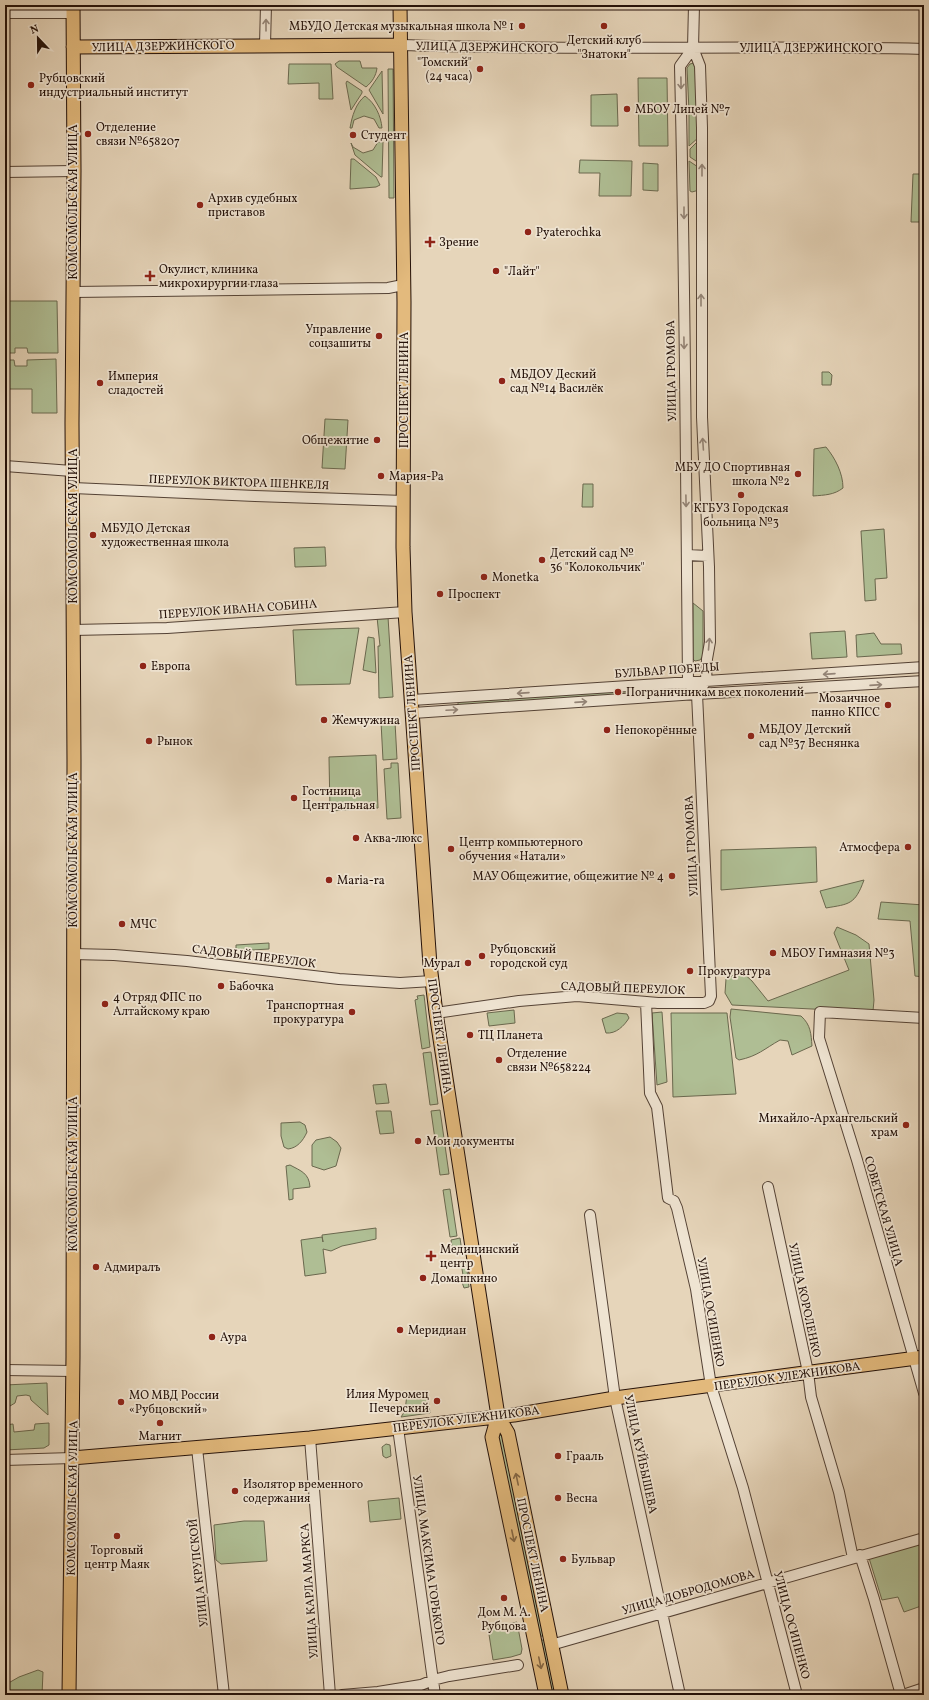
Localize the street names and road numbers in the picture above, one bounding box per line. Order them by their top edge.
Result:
street label: УЛИЦА ДЗЕРЖИНСКОГО [91,38,235,56]
street label: УЛИЦА ДЗЕРЖИНСКОГО [415,39,559,57]
street label: УЛИЦА ДЗЕРЖИНСКОГО [740,41,883,57]
street label: КОМСОМОЛЬСКАЯ УЛИЦА [66,124,82,280]
street label: УЛИЦА ГРОМОВА [663,320,681,422]
street label: ПРОСПЕКТ ЛЕНИНА [397,331,413,448]
street label: КОМСОМОЛЬСКАЯ УЛИЦА [66,448,82,604]
street label: ПЕРЕУЛОК ВИКТОРА ШЕНКЕЛЯ [148,472,330,494]
street label: ПЕРЕУЛОК ИВАНА СОБИНА [158,596,318,624]
street label: ПРОСПЕКТ ЛЕНИНА [401,654,425,772]
street label: БУЛЬВАР ПОБЕДЫ [614,659,720,683]
street label: КОМСОМОЛЬСКАЯ УЛИЦА [66,772,82,928]
street label: УЛИЦА ГРОМОВА [681,794,703,897]
street label: САДОВЫЙ ПЕРЕУЛОК [191,940,317,973]
street label: ПРОСПЕКТ ЛЕНИНА [423,977,455,1095]
street label: САДОВЫЙ ПЕРЕУЛОК [561,978,685,999]
street label: КОМСОМОЛЬСКАЯ УЛИЦА [66,1096,82,1252]
street label: СОВЕТСКАЯ УЛИЦА [860,1154,907,1269]
street label: УЛИЦА КОРОЛЕНКО [784,1241,824,1359]
street label: УЛИЦА ОСИПЕНКО [692,1256,728,1369]
street label: ПЕРЕУЛОК УЛЕЖНИКОВА [713,1359,862,1395]
street label: УЛИЦА КУЙБЫШЕВА [620,1393,662,1516]
street label: ПЕРЕУЛОК УЛЕЖНИКОВА [392,1403,541,1437]
street label: КОМСОМОЛЬСКАЯ УЛИЦА [64,1420,82,1576]
street label: УЛИЦА МАКСИМА ГОРЬКОГО [408,1474,448,1646]
street label: ПРОСПЕКТ ЛЕНИНА [512,1497,552,1614]
street label: УЛИЦА КРУПСКОЙ [184,1518,213,1628]
street label: УЛИЦА КАРЛА МАРКСА [297,1522,323,1659]
street label: УЛИЦА ДОБРОДОМОВА [620,1566,757,1620]
street label: УЛИЦА ОСИПЕНКО [769,1569,813,1681]

